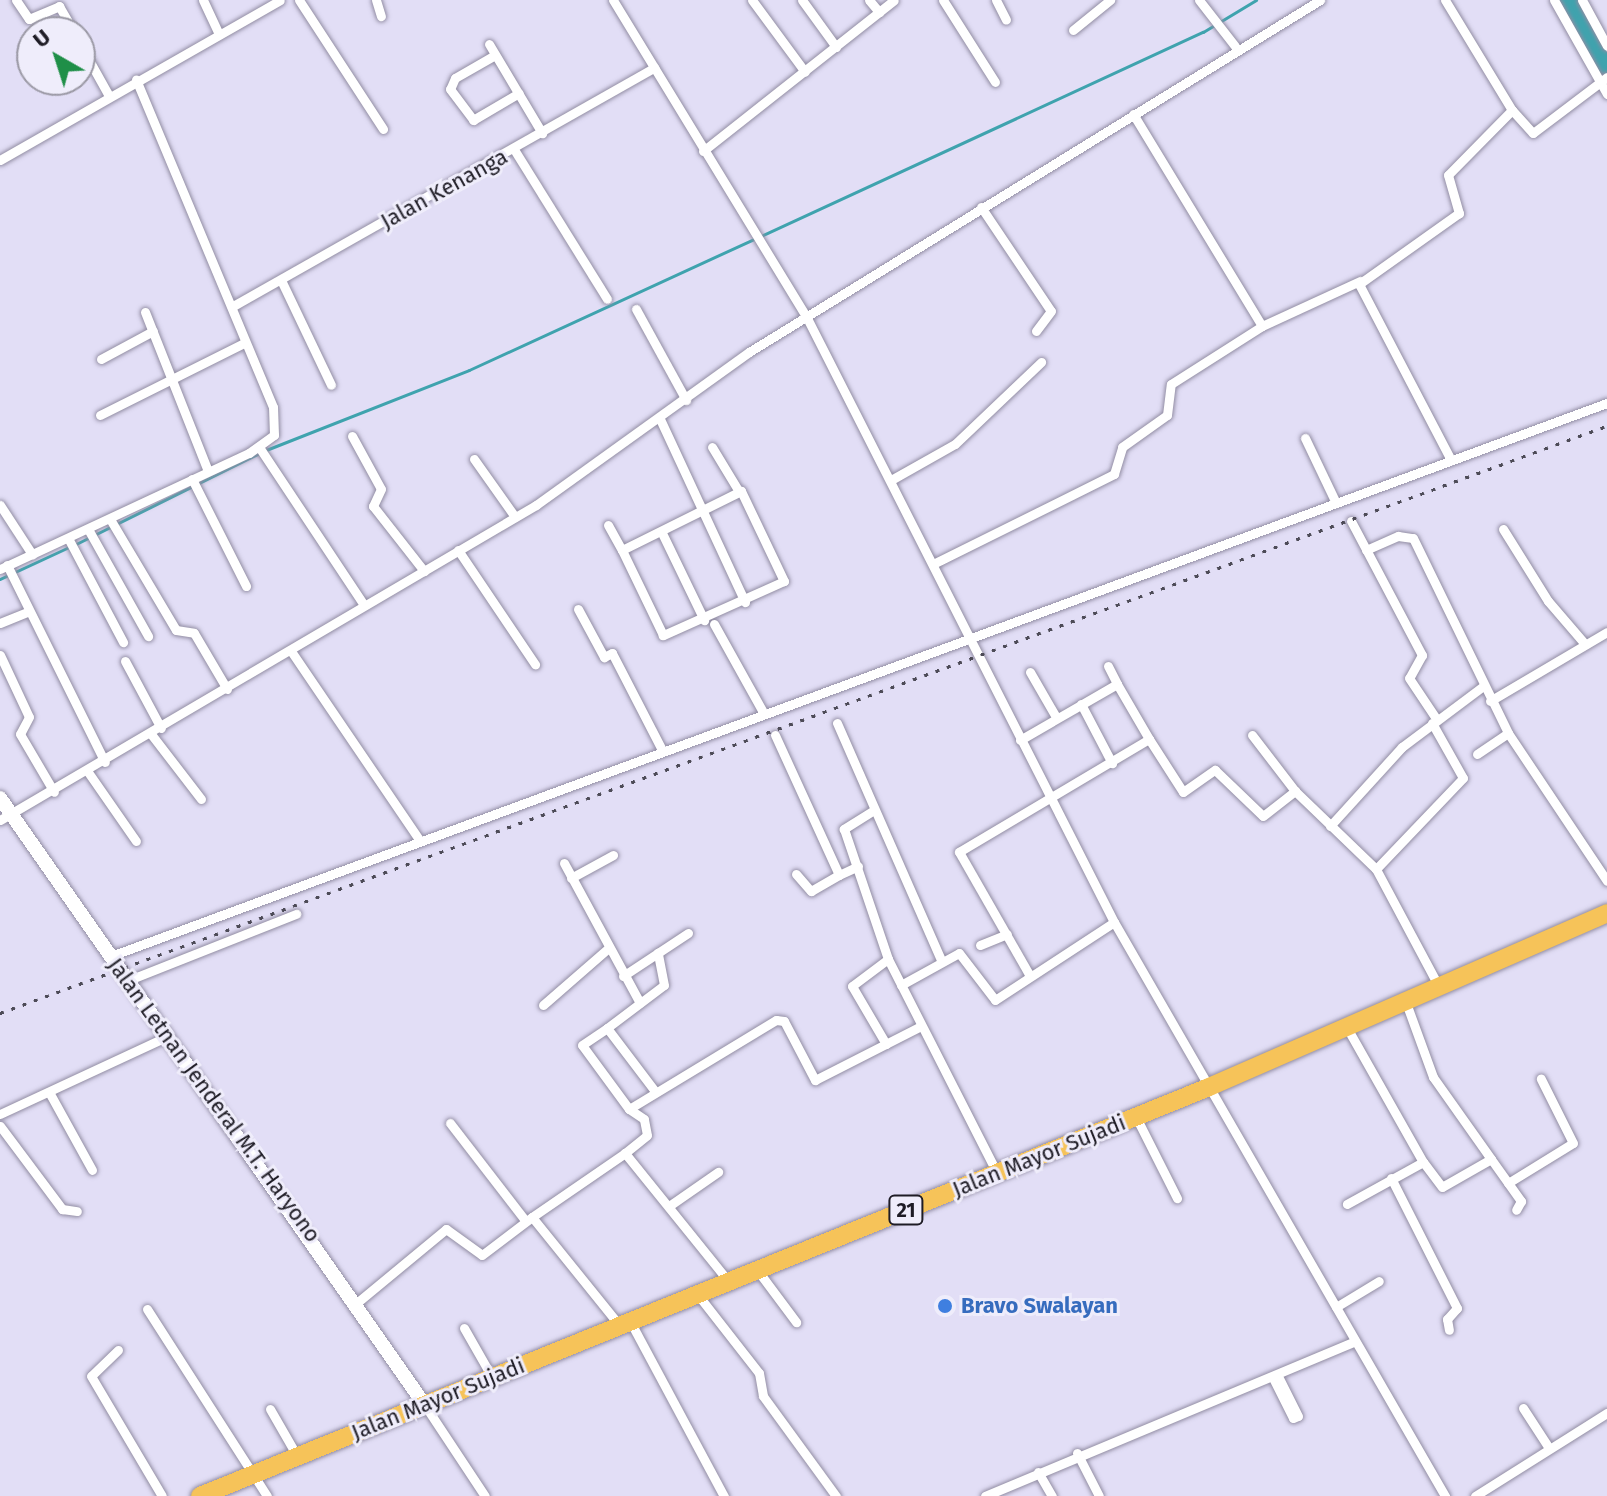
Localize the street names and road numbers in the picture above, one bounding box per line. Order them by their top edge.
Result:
street label: Jalan Kenanga [376,143,512,235]
street label: Jalan Letnan Jenderal M.T. Haryono [102,953,326,1247]
street label: Jalan Mayor Sujadi [949,1109,1129,1203]
road number: 21 [888,1194,924,1226]
street label: Jalan Mayor Sujadi [348,1352,528,1446]

